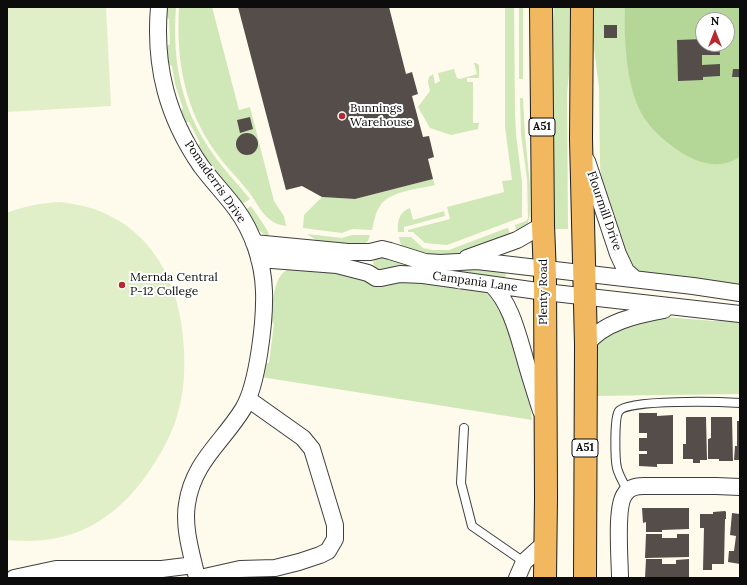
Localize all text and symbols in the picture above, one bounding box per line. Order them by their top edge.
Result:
north arrow [695,12,735,52]
text: N [711,14,719,28]
place label: Bunnings Warehouse [350,102,413,130]
marker: Bunnings Warehouse [337,111,347,121]
road number: A51 [529,118,555,136]
street label: Pomaderris Drive [181,138,249,226]
street label: Flourmill Drive [584,169,624,253]
street label: Plenty Road [537,259,551,325]
street label: Campania Lane [431,269,519,295]
place label: Mernda Central P-12 College [130,271,218,299]
marker: Mernda Central P-12 College [117,280,127,290]
road number: A51 [572,439,598,457]

